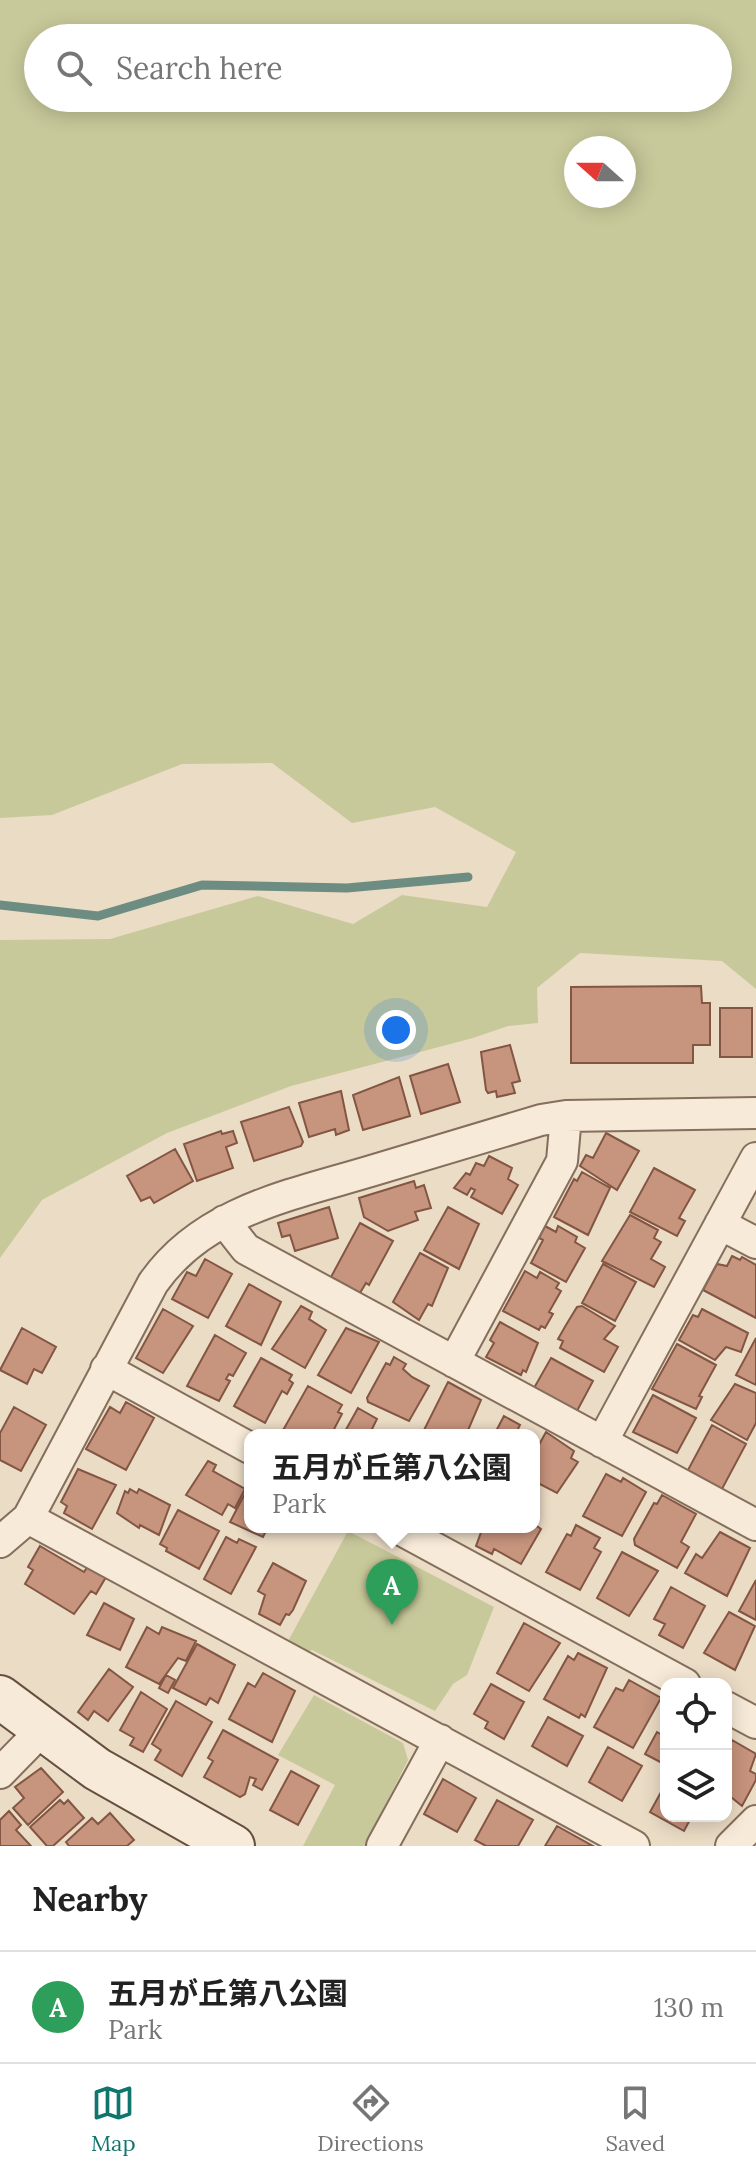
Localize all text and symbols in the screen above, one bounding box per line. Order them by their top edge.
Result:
search box [24,24,732,112]
icon: search [52,46,96,90]
text: Search here [116,49,283,87]
north arrow [564,136,636,208]
your location [376,1010,416,1050]
popup [244,1429,540,1533]
text: 五月が丘第八公園 [272,1448,512,1486]
text: Park [272,1487,326,1520]
pin: A [366,1559,418,1625]
map controls [660,1678,732,1822]
button: locate [660,1678,732,1750]
button: layers [660,1750,732,1822]
text: Nearby [32,1877,148,1920]
text: 五月が丘第八公園 [108,1974,348,2012]
text: A [49,1991,67,2024]
text: 130 m [654,1991,724,2024]
text: Park [108,2013,162,2046]
tab: Map [91,2081,136,2157]
tab: Directions [317,2081,424,2157]
tab: Saved [606,2081,665,2157]

